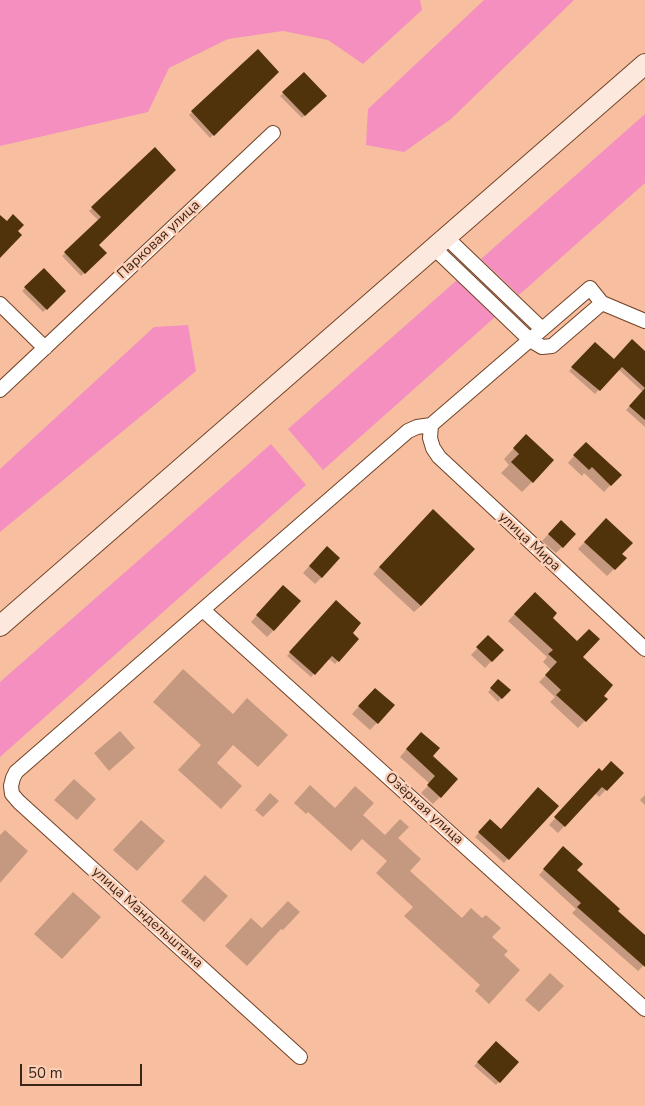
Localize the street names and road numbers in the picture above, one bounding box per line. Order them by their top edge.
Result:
street label: Парковая улица [114,197,204,283]
street label: улица Мира [495,509,563,575]
street label: Озёрная улица [381,769,467,849]
street label: улица Мандельштама [88,864,206,972]

